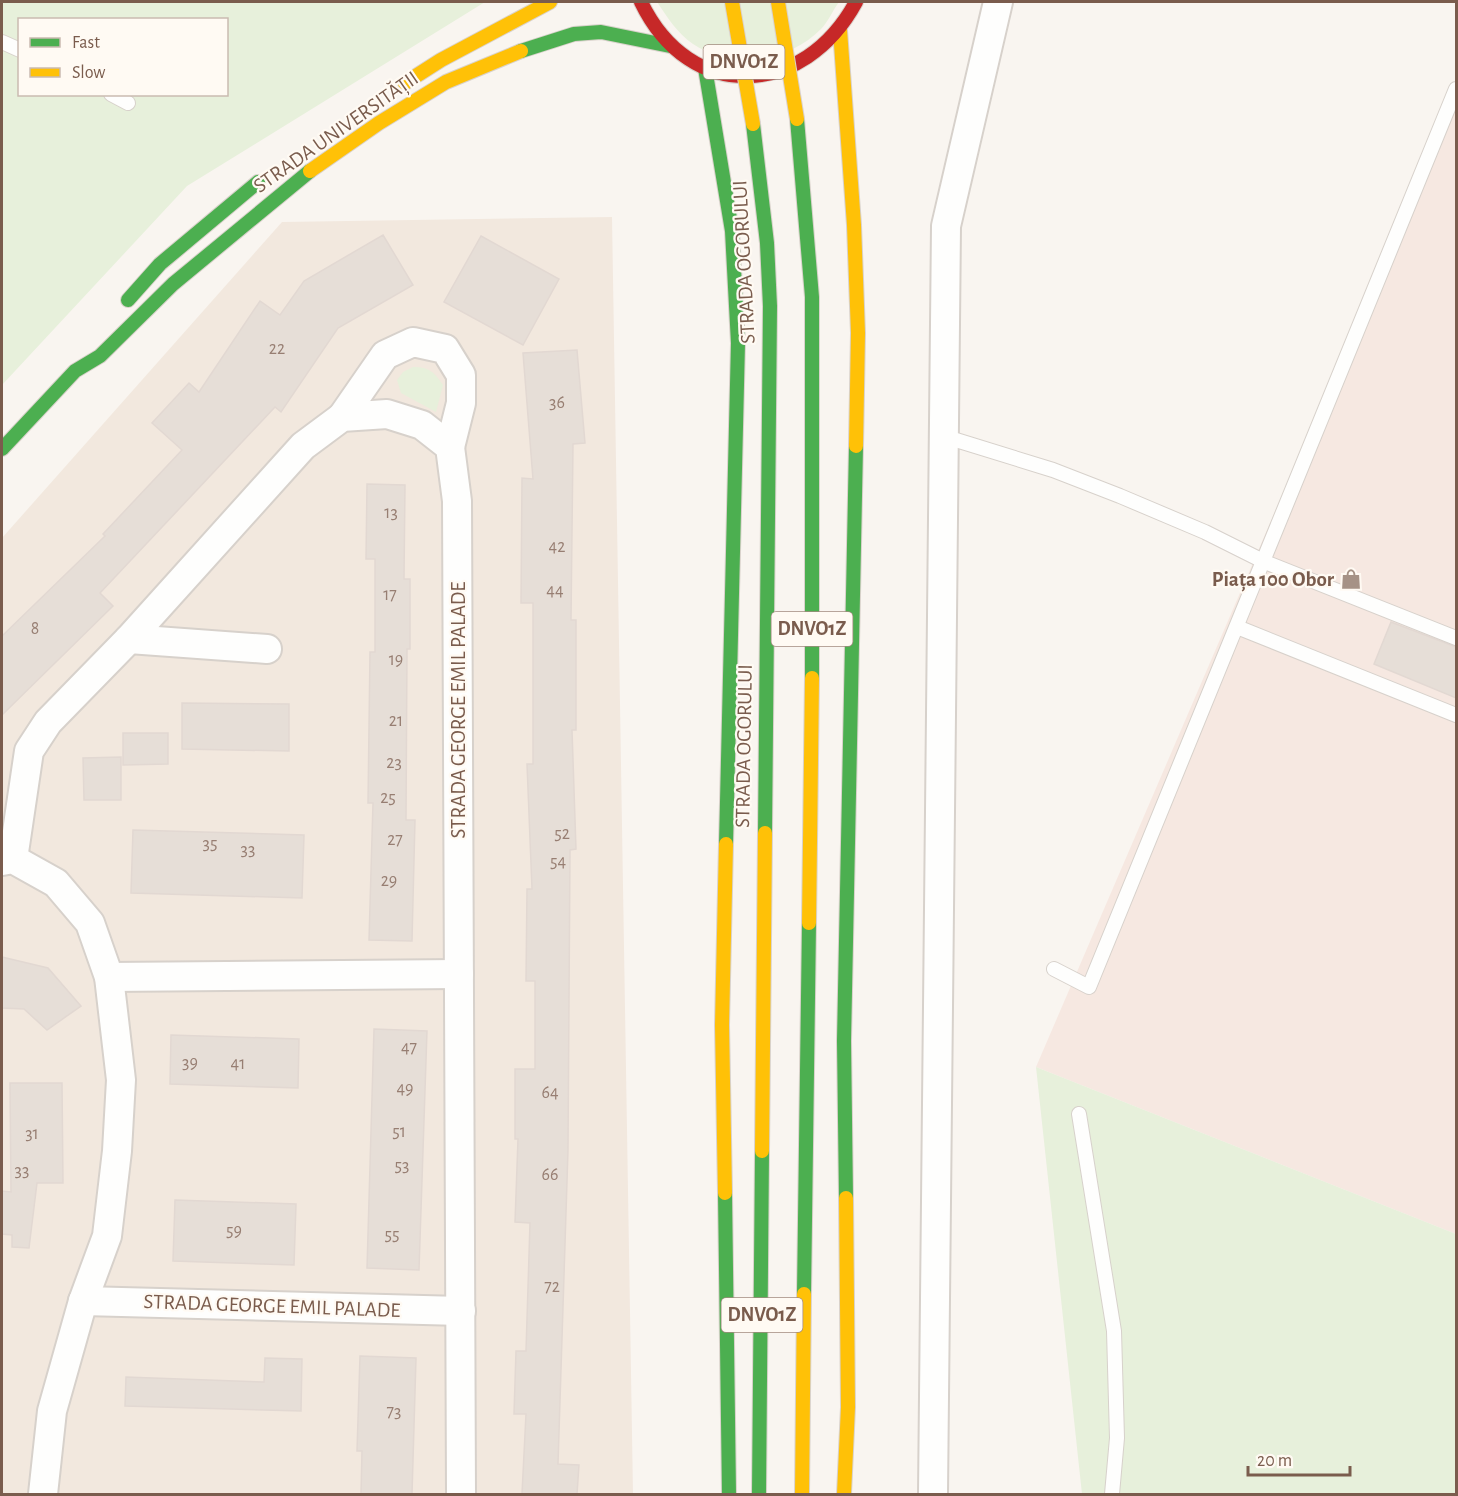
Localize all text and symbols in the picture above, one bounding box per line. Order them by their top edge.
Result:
legend [18,18,228,96]
text: Fast [72,34,100,52]
road number: DNVO1Z [704,45,784,79]
text: Slow [72,64,105,82]
street label: STRADA UNIVERSITĂȚII [249,66,423,198]
street label: STRADA OGORULUI [729,180,759,344]
house number: 22 [269,340,285,358]
house number: 36 [549,394,565,412]
house number: 13 [384,504,398,522]
house number: 42 [549,538,565,556]
shop icon: Piața 100 Obor [1339,567,1363,591]
place label: Piața 100 Obor [1212,569,1335,592]
street label: STRADA GEORGE EMIL PALADE [448,582,469,838]
house number: 44 [546,582,564,600]
house number: 17 [383,586,397,604]
road number: DNVO1Z [772,612,852,646]
house number: 8 [31,620,39,638]
house number: 19 [389,651,403,669]
street label: STRADA OGORULUI [732,664,756,828]
house number: 21 [389,712,403,730]
house number: 23 [386,754,402,772]
house number: 25 [380,789,396,807]
house number: 52 [554,825,570,843]
house number: 27 [387,831,403,849]
house number: 35 [203,835,217,853]
house number: 33 [241,841,255,859]
house number: 54 [550,853,566,871]
house number: 29 [381,872,397,890]
house number: 47 [401,1039,417,1057]
house number: 39 [182,1054,198,1072]
house number: 41 [231,1055,245,1073]
house number: 49 [396,1080,414,1098]
house number: 64 [541,1084,559,1102]
house number: 51 [392,1123,406,1141]
house number: 31 [25,1125,39,1143]
house number: 53 [395,1157,409,1175]
house number: 33 [15,1162,29,1180]
house number: 66 [542,1166,558,1184]
house number: 59 [226,1222,242,1240]
house number: 55 [384,1226,400,1244]
house number: 72 [544,1278,560,1296]
street label: STRADA GEORGE EMIL PALADE [143,1291,401,1321]
road number: DNVO1Z [722,1298,802,1332]
house number: 73 [387,1403,401,1421]
scale bar [1248,1439,1350,1477]
text: 20 m [1257,1452,1292,1470]

